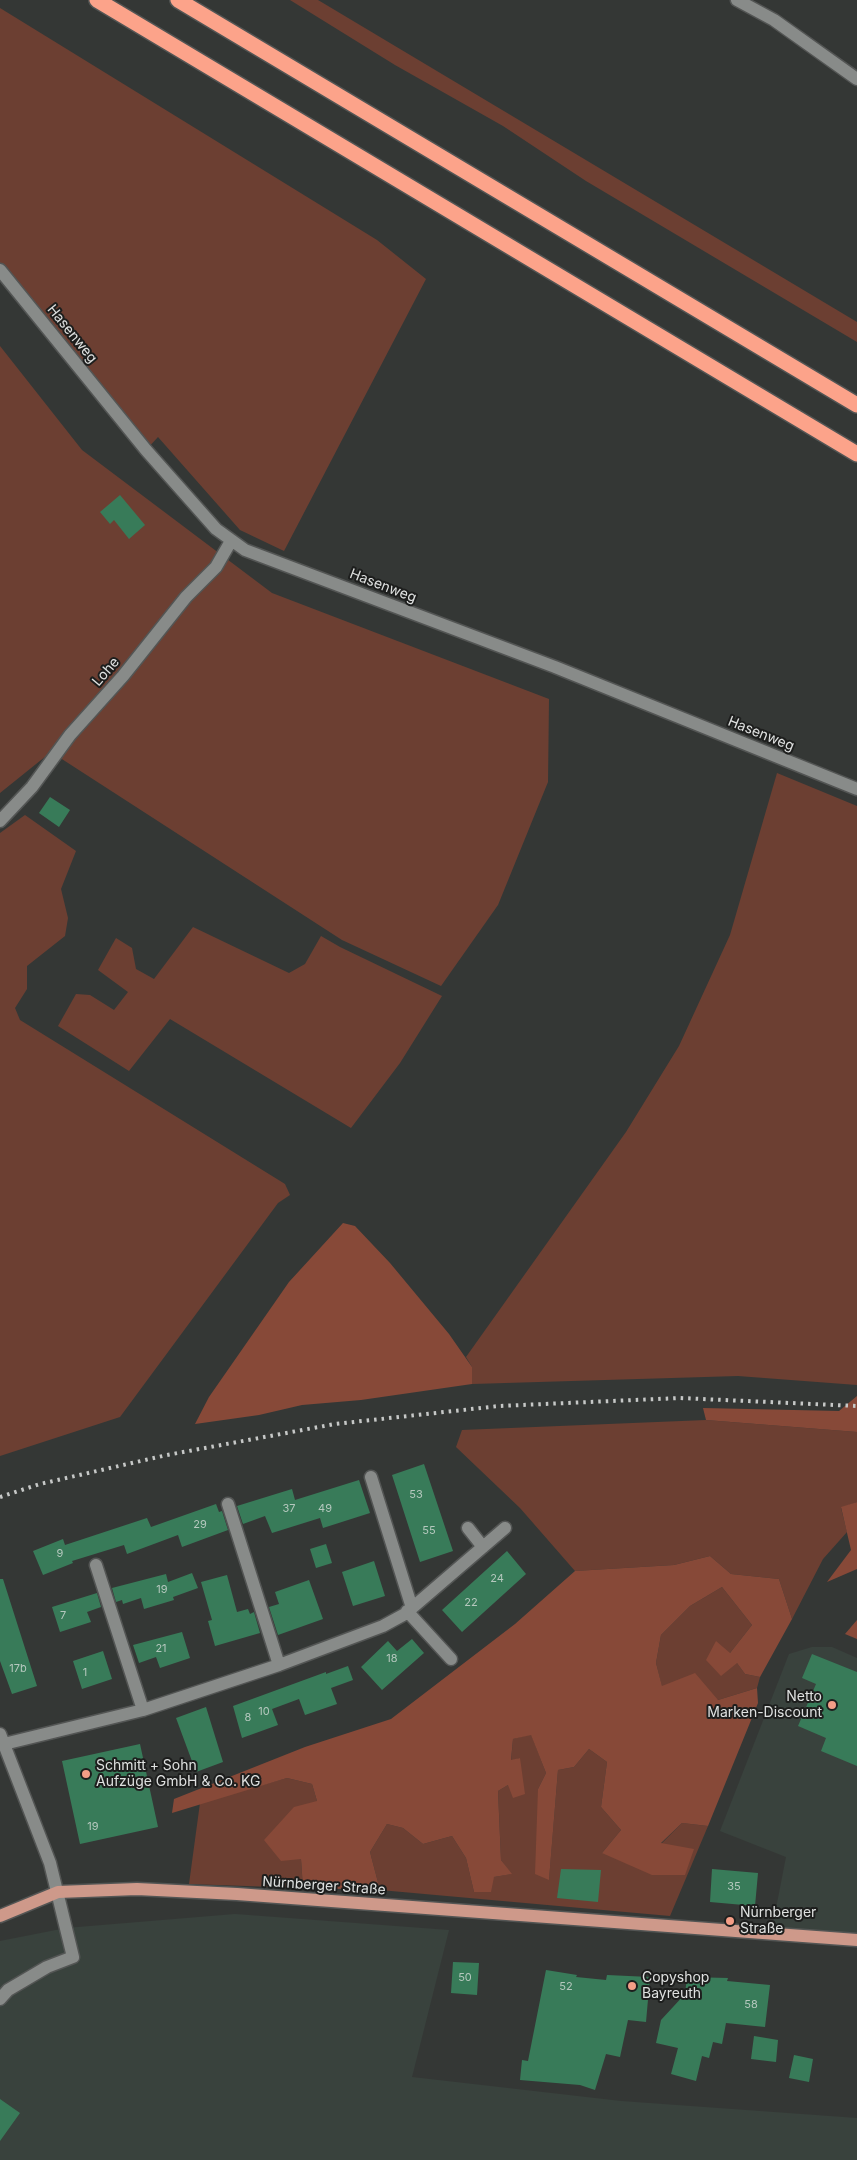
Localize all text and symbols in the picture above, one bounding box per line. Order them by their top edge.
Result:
street label: Hasenweg [43,301,101,367]
street label: Hasenweg [347,566,419,606]
street label: Lohe [89,654,123,690]
street label: Hasenweg [725,713,797,755]
house number: 53 [409,1488,423,1502]
house number: 37 [282,1502,296,1516]
house number: 49 [318,1502,332,1516]
house number: 29 [193,1518,207,1532]
house number: 55 [422,1524,436,1538]
house number: 9 [57,1547,63,1561]
house number: 24 [490,1572,504,1586]
house number: 19 [156,1583,168,1597]
house number: 22 [464,1596,478,1610]
house number: 7 [60,1609,66,1623]
house number: 21 [155,1642,167,1656]
house number: 18 [386,1652,398,1666]
house number: 17b [9,1662,27,1676]
house number: 1 [83,1666,87,1680]
place label: Netto Marken-Discount [707,1689,822,1721]
marker: Netto Marken-Discount [826,1699,838,1711]
house number: 10 [258,1705,270,1719]
house number: 8 [245,1711,251,1725]
place label: Schmitt + Sohn Aufzüge GmbH & Co. KG [96,1758,260,1790]
marker: Schmitt + Sohn Aufzüge GmbH & Co. KG [80,1768,92,1780]
house number: 19 [87,1820,99,1834]
street label: Nürnberger Straße [262,1873,386,1899]
house number: 35 [727,1880,741,1894]
place label: Nürnberger Straße [740,1905,816,1938]
marker: Nürnberger Straße [724,1915,736,1927]
place label: Copyshop Bayreuth [642,1970,709,2002]
house number: 50 [458,1971,472,1985]
house number: 52 [559,1980,573,1994]
marker: Copyshop Bayreuth [626,1980,638,1992]
house number: 58 [744,1998,758,2012]

